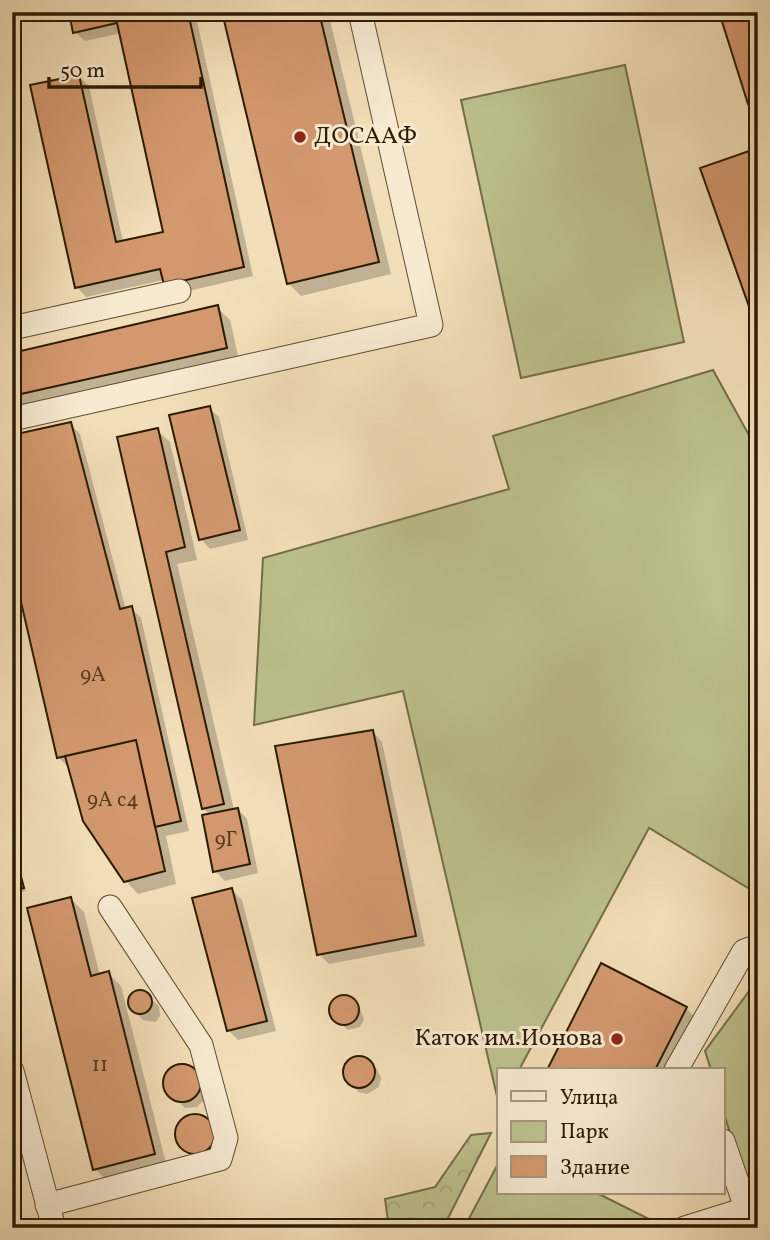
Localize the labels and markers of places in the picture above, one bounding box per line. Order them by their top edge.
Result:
place label: ДОСААФ [314,120,417,154]
marker: ДОСААФ [292,129,308,145]
place label: Каток им.Ионова [414,1022,603,1056]
marker: Каток им.Ионова [609,1031,625,1047]

